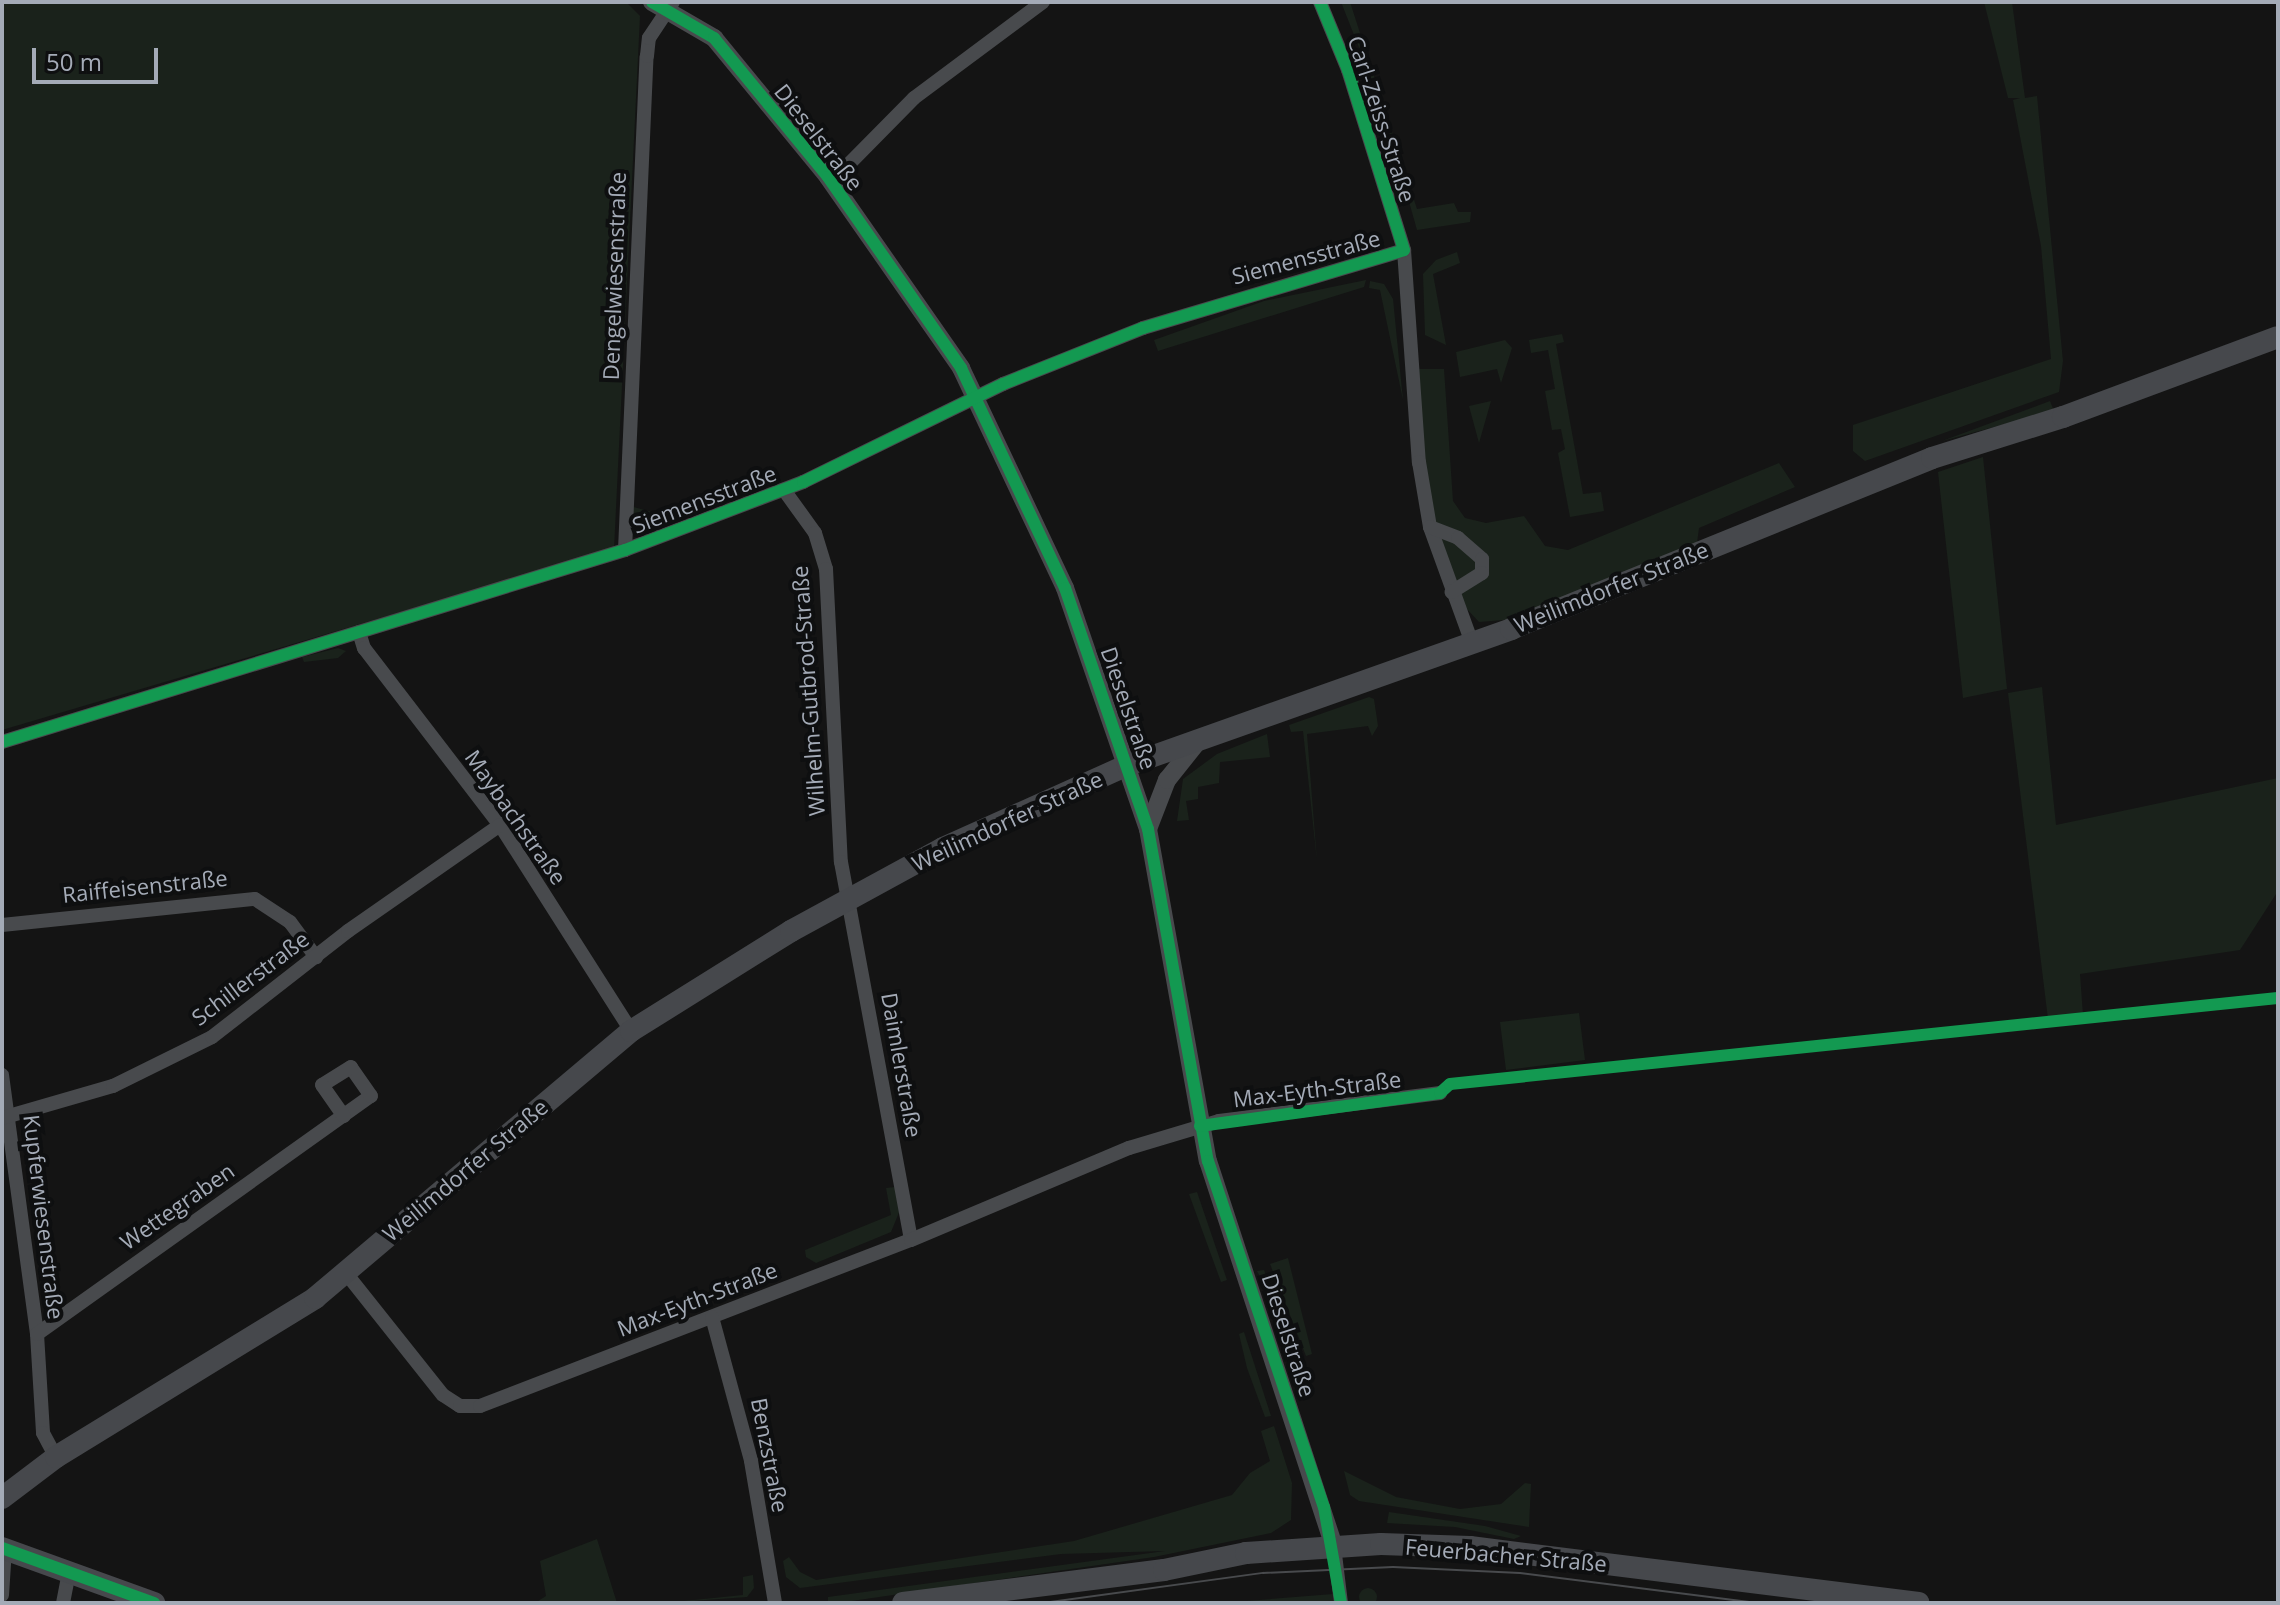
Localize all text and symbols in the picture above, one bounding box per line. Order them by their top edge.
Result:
scale bar [36,32,162,82]
street label: Carl-Zeiss-Straße [1343,32,1421,206]
text: 50 m [46,45,102,78]
street label: Dieselstraße [769,78,869,196]
street label: Dengelwiesenstraße [597,171,631,381]
street label: Siemensstraße [1229,225,1383,289]
street label: Siemensstraße [628,459,780,539]
street label: Weilimdorfer Straße [1510,536,1712,638]
street label: Wilhelm-Gutbrod-Straße [786,565,830,817]
street label: Dieselstraße [1096,643,1162,773]
street label: Maybachstraße [460,745,572,889]
street label: Weilimdorfer Straße [908,765,1106,877]
street label: Raiffeisenstraße [61,864,229,908]
street label: Schillerstraße [186,925,314,1031]
street label: Daimlerstraße [876,991,928,1139]
street label: Max-Eyth-Straße [1231,1066,1403,1112]
street label: Weilimdorfer Straße [377,1093,553,1247]
street label: Kupferwiesenstraße [18,1113,70,1321]
street label: Wettegraben [115,1157,239,1255]
street label: Max-Eyth-Straße [613,1256,781,1342]
street label: Dieselstraße [1257,1270,1321,1400]
street label: Benzstraße [746,1396,794,1514]
street label: Feuerbacher Straße [1404,1533,1608,1577]

